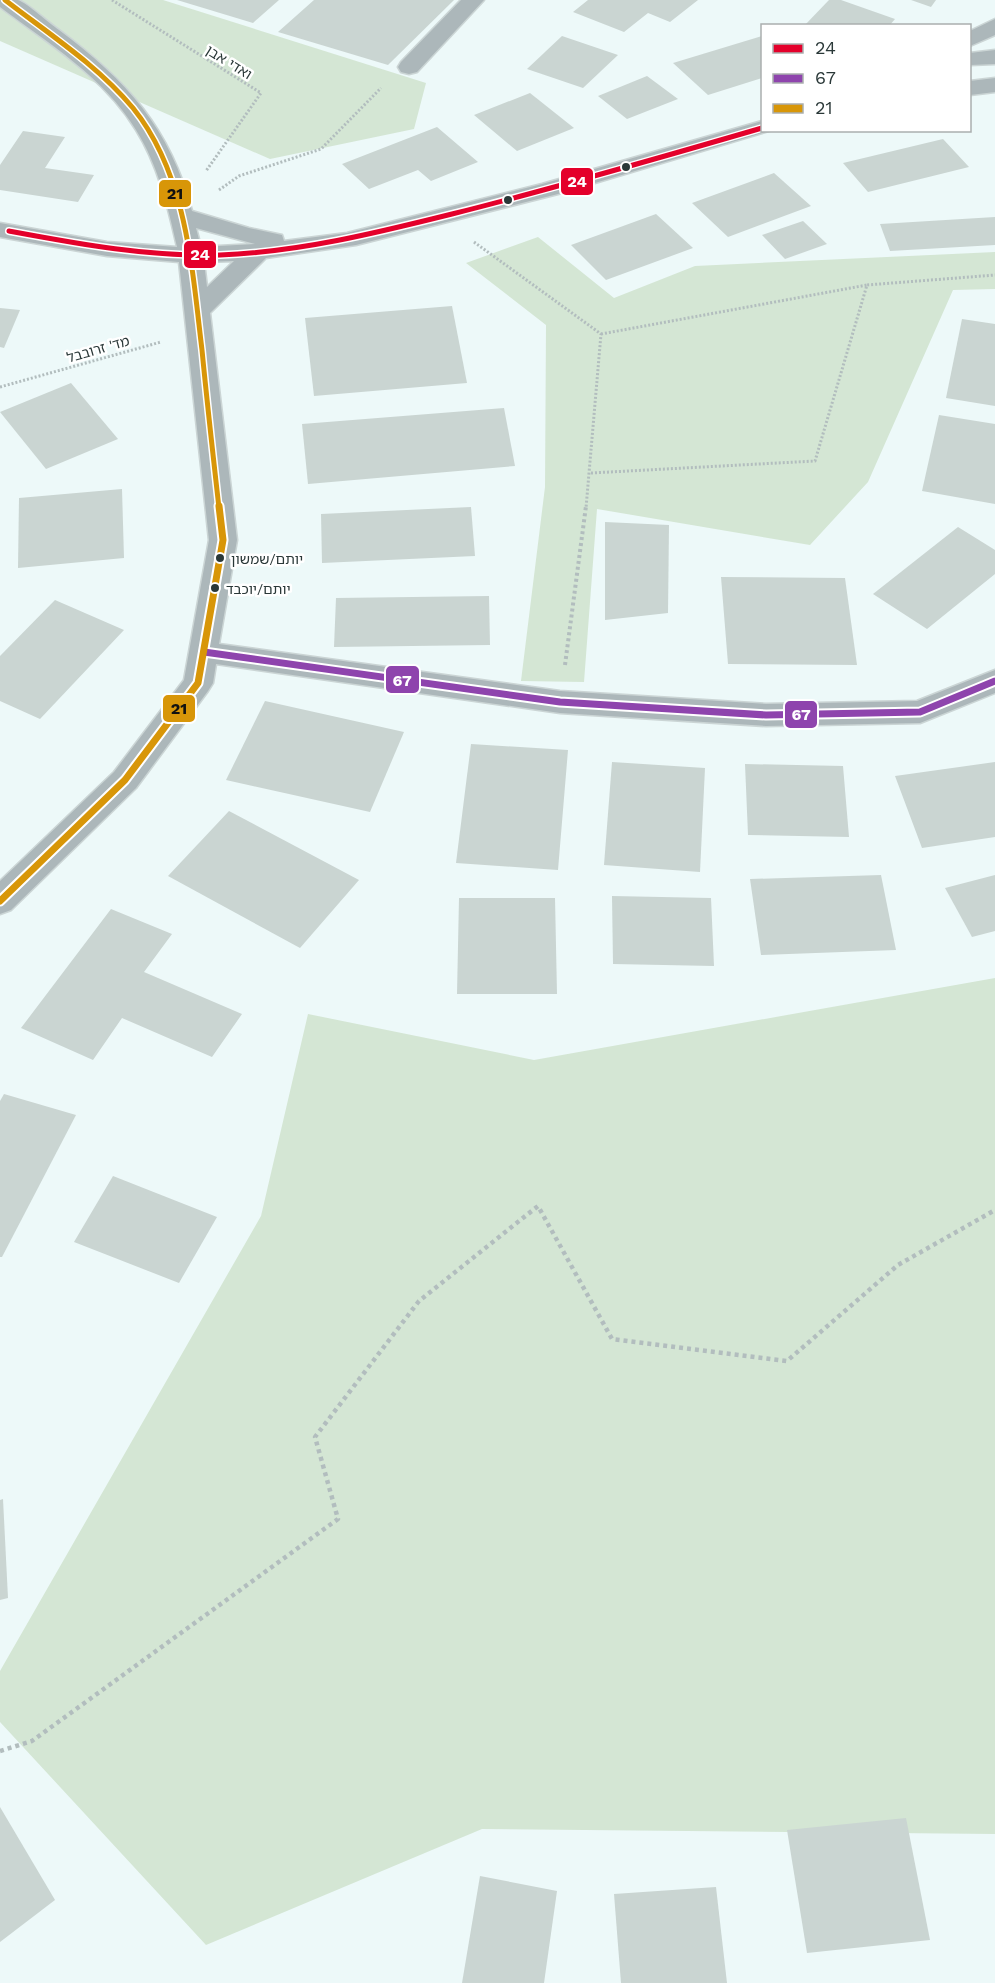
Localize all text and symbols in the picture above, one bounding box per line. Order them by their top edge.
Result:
legend [761,24,971,132]
text: 24 [815,37,836,58]
street label: ואדי אבן [203,42,255,82]
text: 67 [815,67,836,88]
text: 21 [815,97,833,118]
unlabelled marker [620,161,632,173]
line badge: 24 [560,167,594,196]
text: 24 [567,172,587,191]
line badge: 21 [158,179,192,208]
text: 21 [167,184,183,203]
unlabelled marker [502,194,514,206]
line badge: 24 [183,240,217,269]
text: 24 [190,245,210,264]
street label: מד' זרובבל [65,332,131,366]
place label: יותם/שמשון [231,551,303,567]
marker: יותם/שמשון [214,552,226,564]
place label: יותם/יוכבד [226,581,291,597]
marker: יותם/יוכבד [209,582,221,594]
line badge: 67 [385,665,420,694]
text: 67 [392,671,412,690]
line badge: 21 [162,694,196,723]
text: 21 [171,699,187,718]
line badge: 67 [784,700,818,729]
text: 67 [791,705,811,724]

